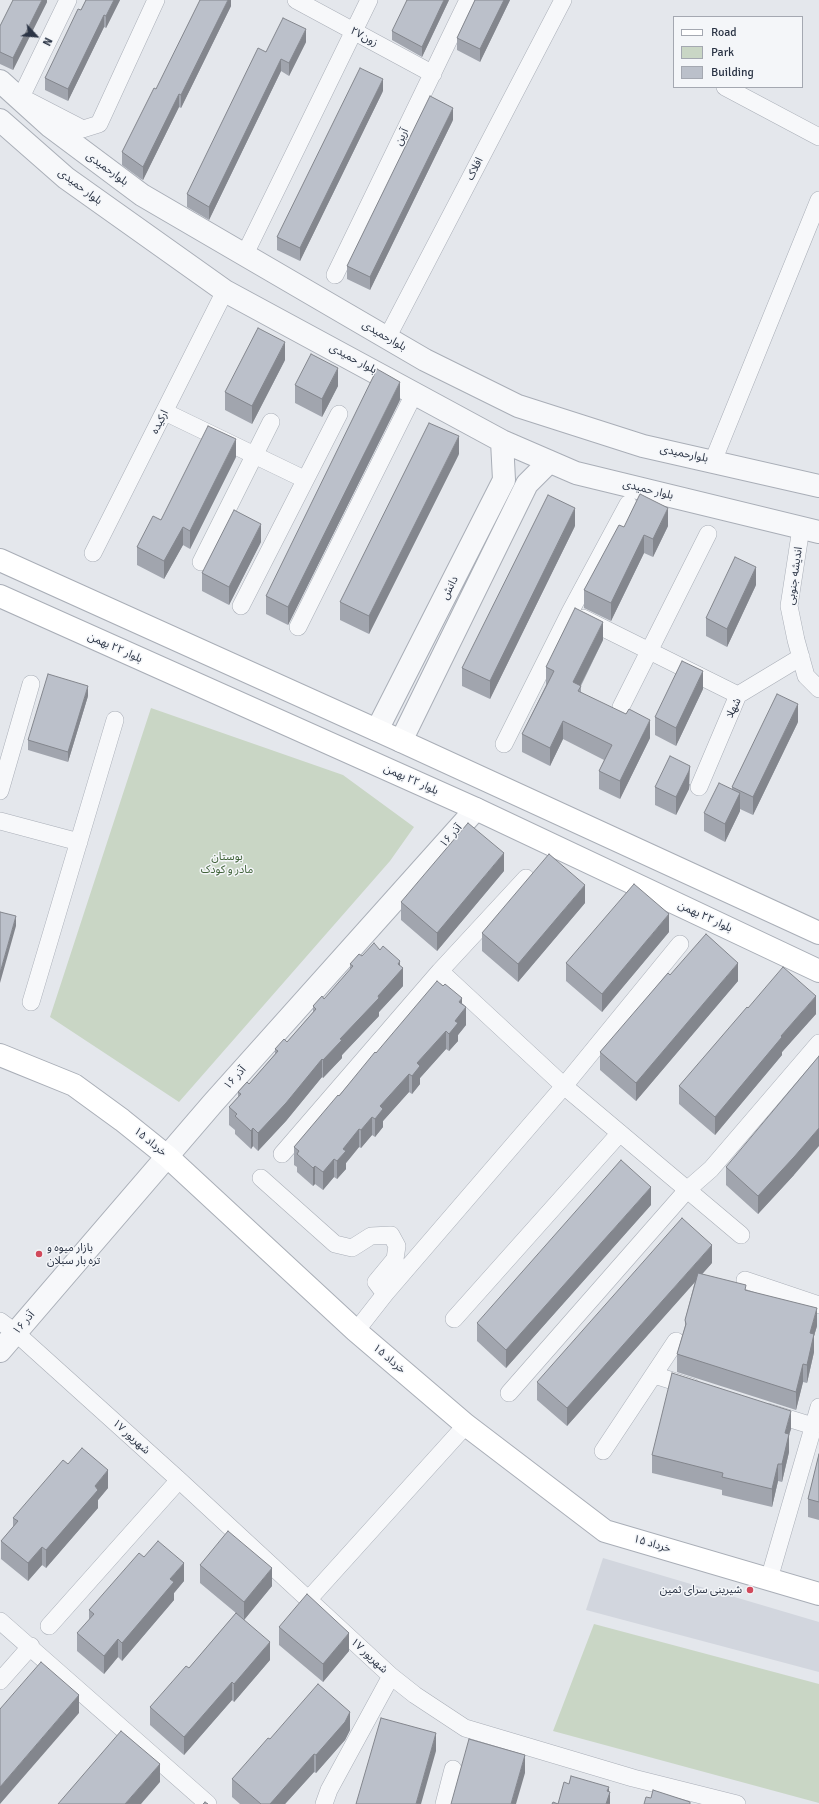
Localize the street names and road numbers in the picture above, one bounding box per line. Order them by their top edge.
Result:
street label: زون۲۷ [348,24,380,50]
street label: آرین [392,126,412,148]
street label: بلوارحمیدی [83,149,131,189]
street label: افلاک [464,155,486,183]
street label: بلوار حمیدی [55,166,105,208]
street label: بلوارحمیدی [360,318,408,354]
street label: بلوار حمیدی [327,341,379,377]
street label: ارکیده [148,408,172,436]
street label: بلوارحمیدی [659,442,709,466]
street label: بلوار حمیدی [621,477,675,503]
street label: اندیشه جنوبی [784,546,806,606]
street label: دانش [438,574,462,602]
street label: بلوار ۲۲ بهمن [86,630,144,666]
street label: شهلا [724,696,744,720]
street label: بلوار ۲۲ بهمن [382,762,440,798]
street label: ۱۶ آذر [437,822,465,850]
street label: بلوار ۲۲ بهمن [676,899,734,935]
street label: ۱۶ آذر [221,1064,249,1092]
street label: ۱۵ خرداد [131,1125,169,1159]
street label: ۱۶ آذر [10,1309,38,1337]
street label: ۱۵ خرداد [370,1342,408,1376]
street label: ۱۷ شهریور [110,1417,152,1457]
street label: ۱۵ خرداد [632,1532,672,1556]
street label: ۱۷ شهریور [348,1636,390,1676]

